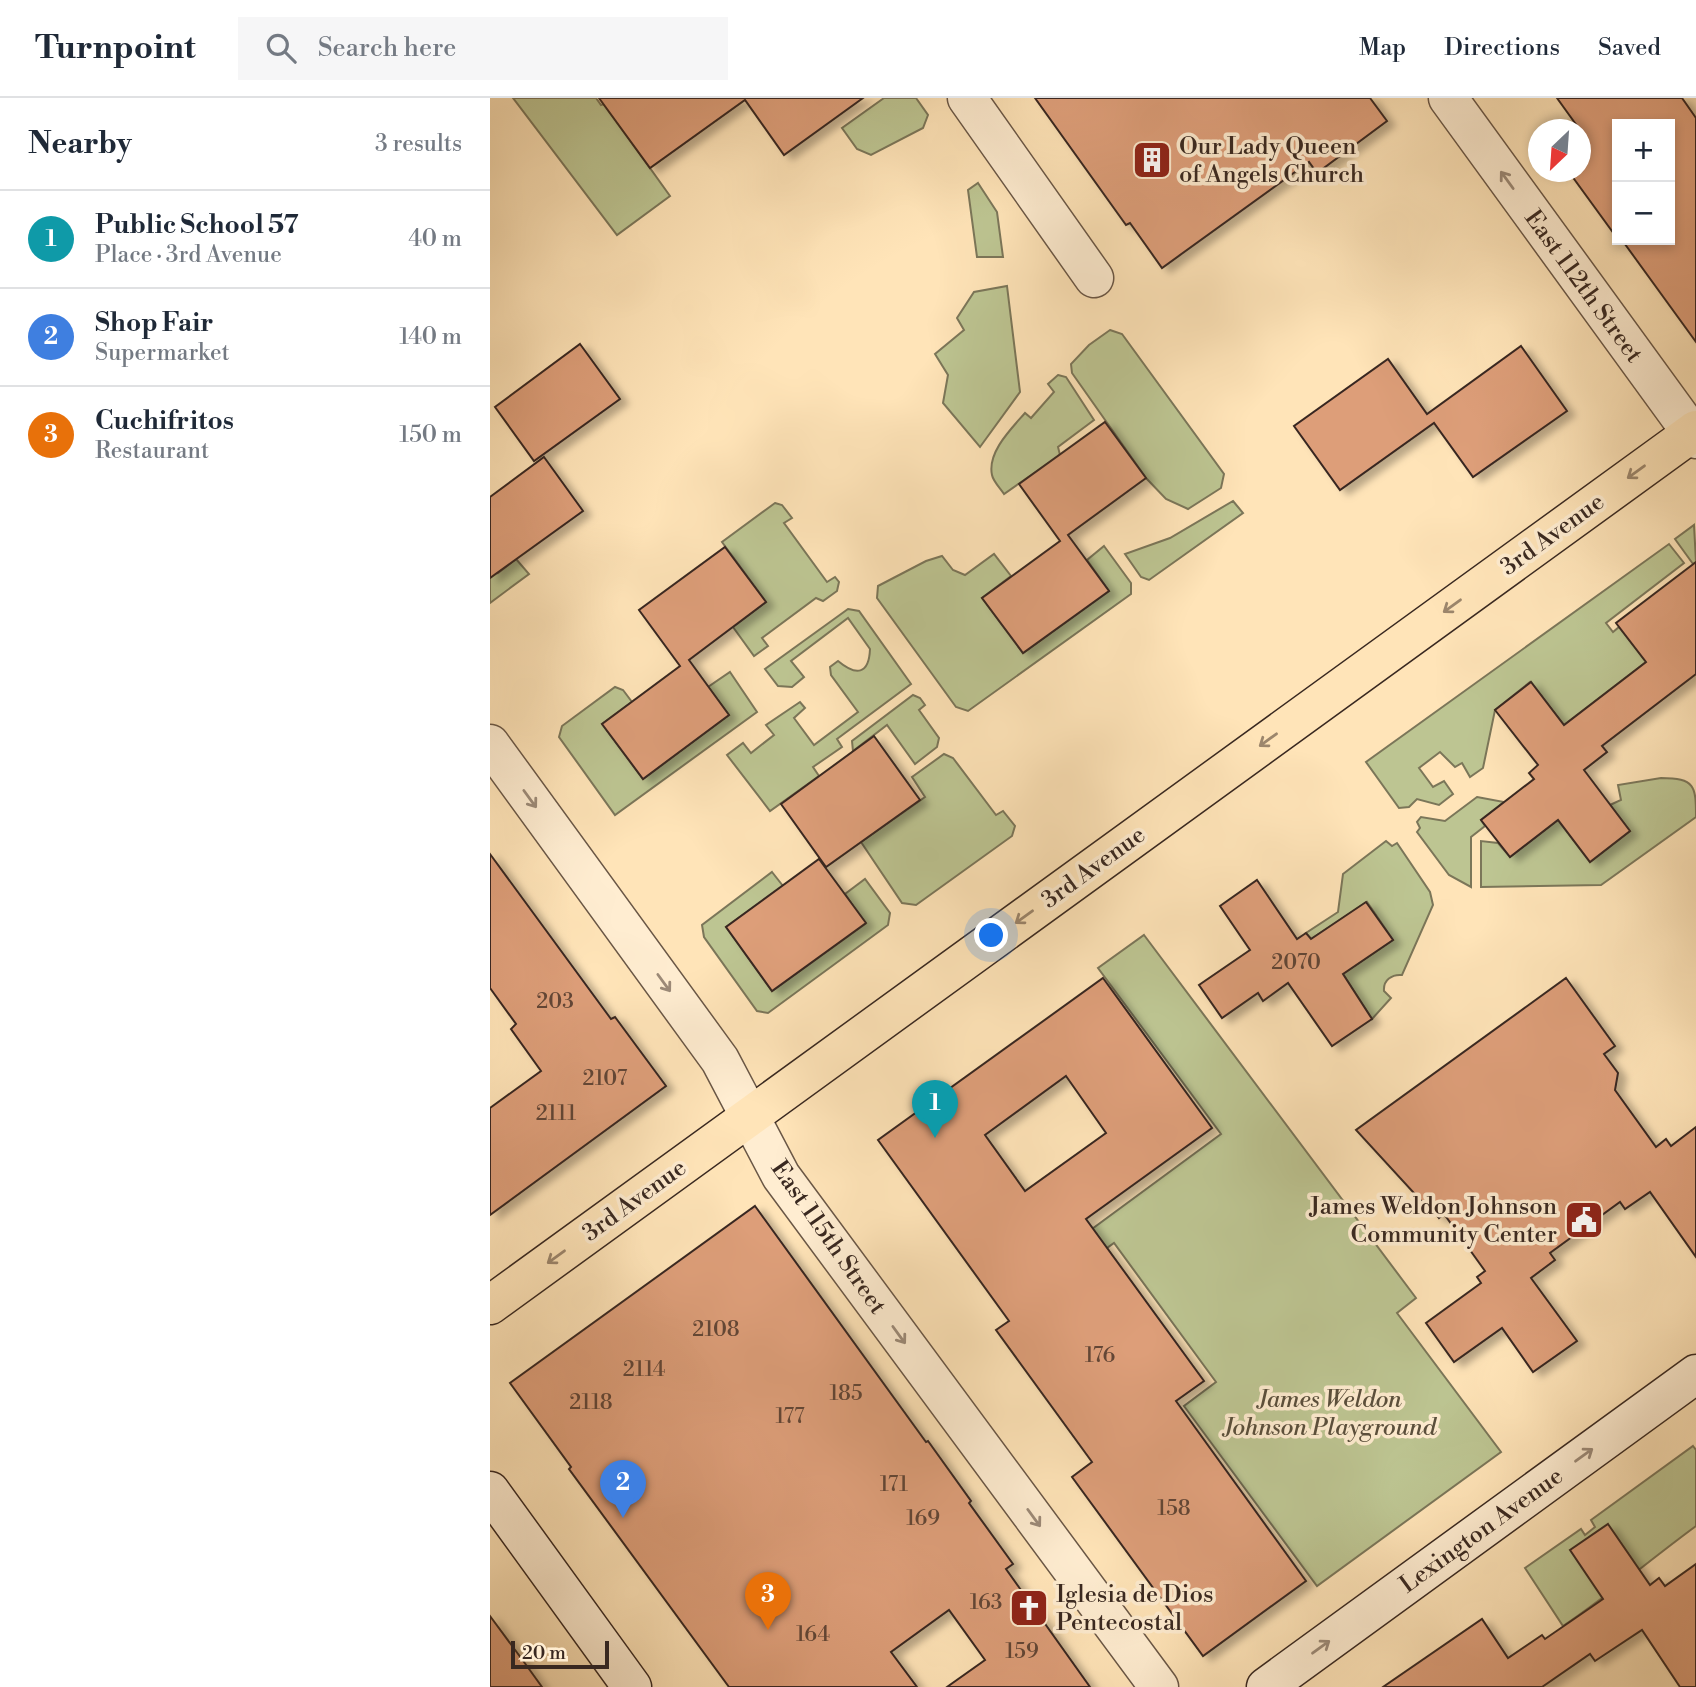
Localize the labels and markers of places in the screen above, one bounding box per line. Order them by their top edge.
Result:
place label: Our Lady Queen of Angels Church [1179,132,1364,190]
building icon: Our Lady Queen of Angels Church [1131,139,1173,181]
pin: 1 [912,1080,958,1138]
place label: James Weldon Johnson Community Center [1309,1192,1557,1250]
public building icon: James Weldon Johnson Community Center [1563,1199,1605,1241]
pin: 2 [600,1460,646,1518]
pin: 3 [745,1572,791,1630]
place label: Iglesia de Dios Pentecostal [1056,1580,1214,1638]
church icon: Iglesia de Dios Pentecostal [1008,1587,1050,1629]

